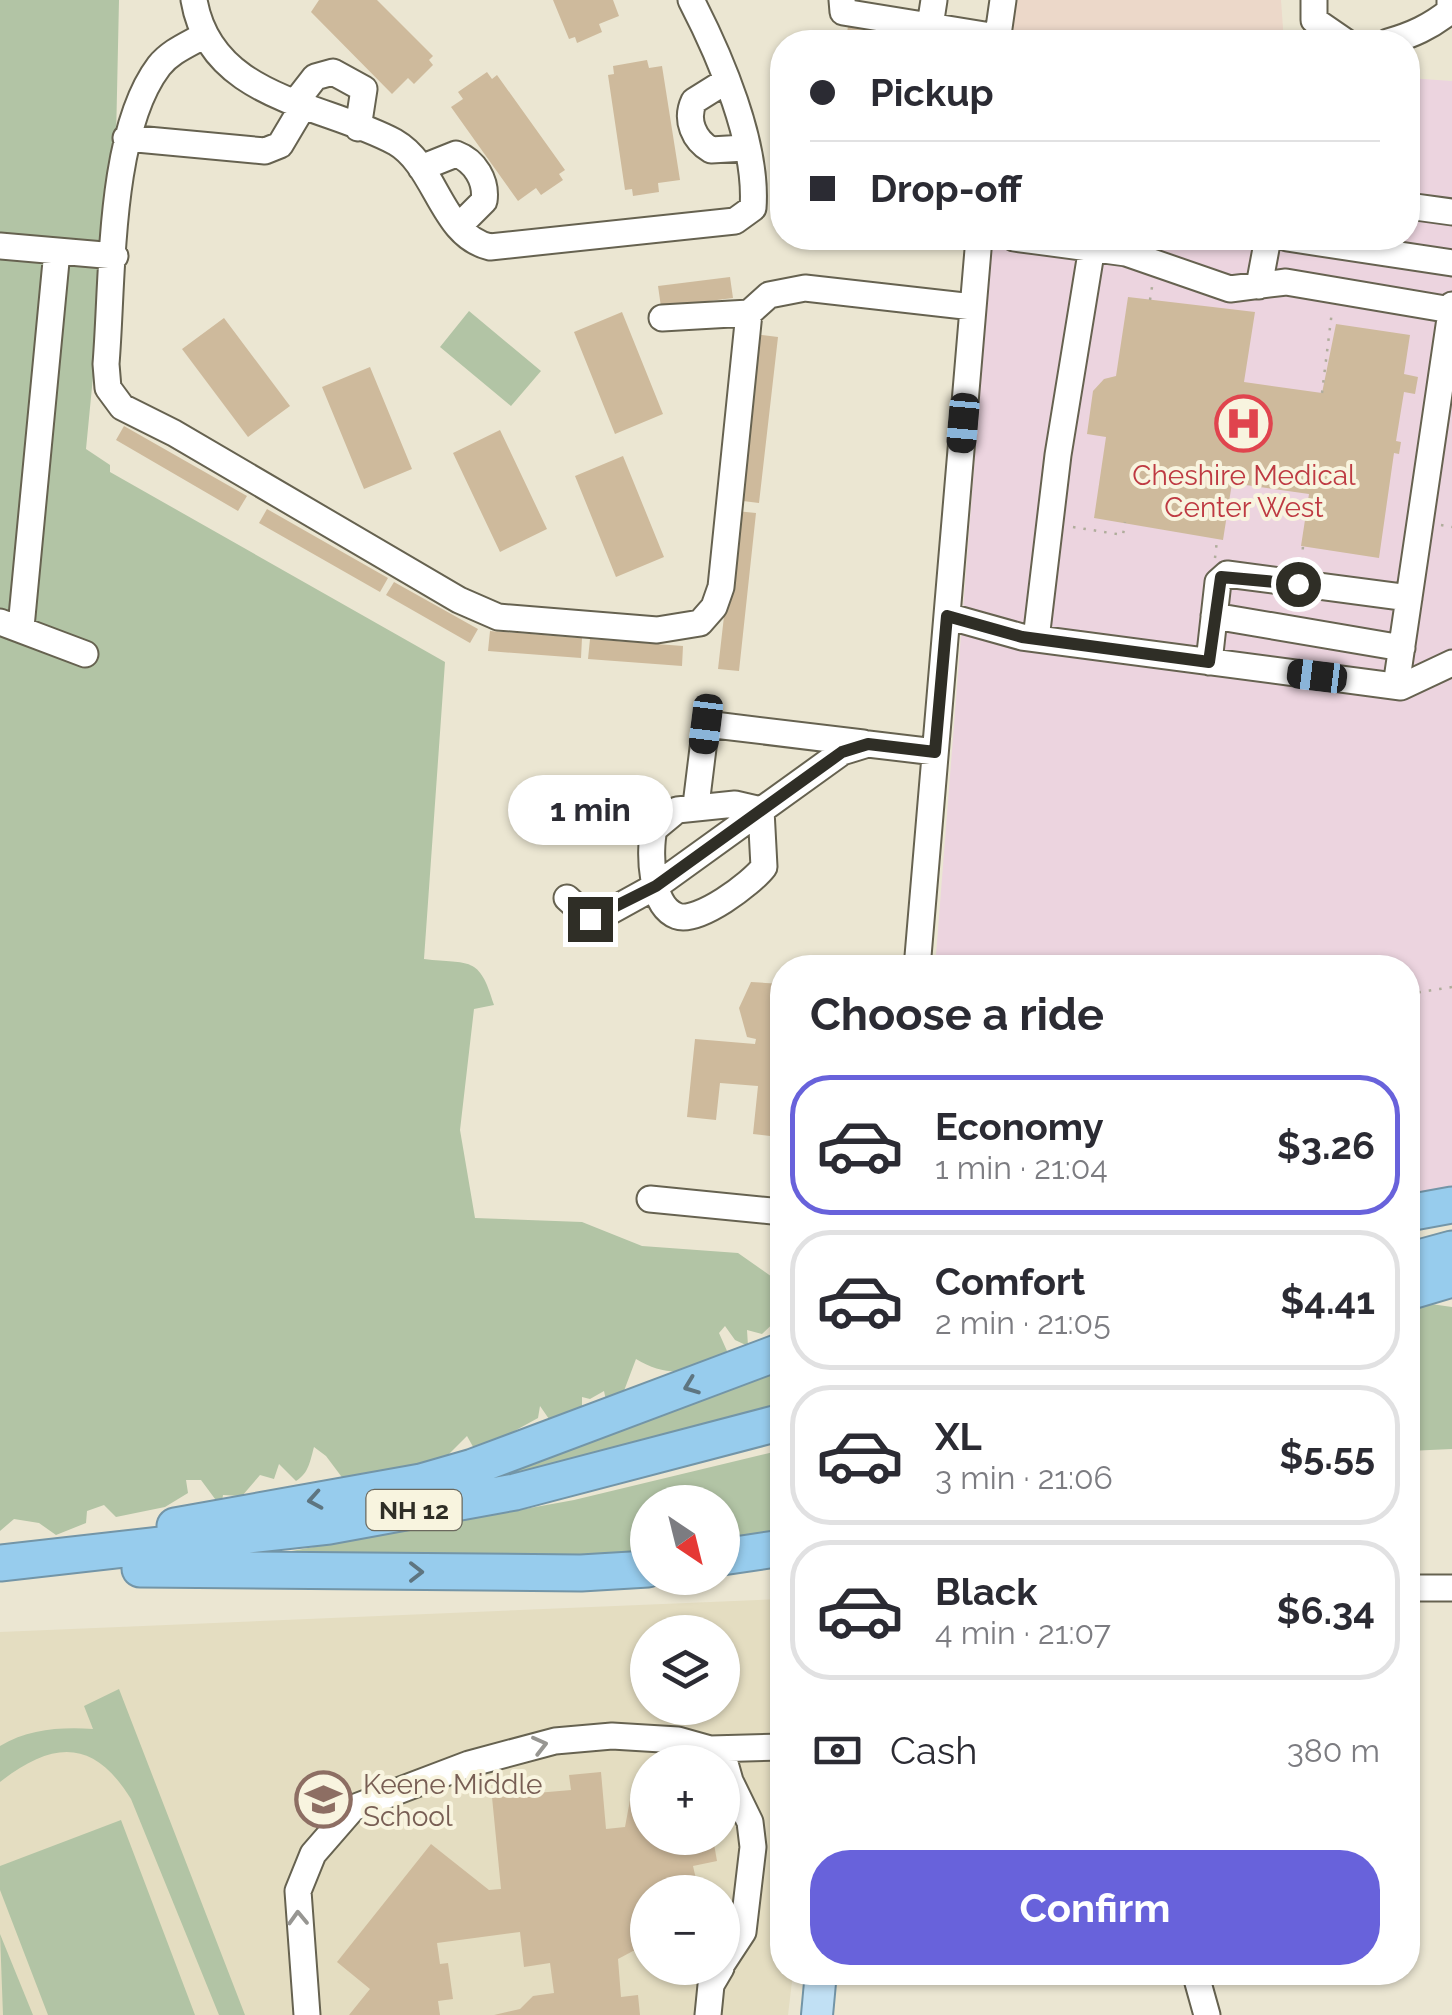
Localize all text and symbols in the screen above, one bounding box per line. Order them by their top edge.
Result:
text: Pickup [870,70,994,115]
text: Drop-off [870,166,1022,211]
car [945,392,981,454]
hospital icon: Cheshire Medical Center West [1214,394,1274,454]
place label: Cheshire Medical Center West [1132,459,1356,524]
route start [1276,562,1321,607]
car [1285,657,1349,695]
car [687,692,725,756]
callout: 1 min [508,774,672,844]
text: 1 min [550,791,631,828]
route end [568,897,613,942]
text: Choose a ride [810,988,1104,1041]
icon: car [815,1100,905,1190]
text: Economy [935,1104,1104,1149]
text: $3.26 [1277,1123,1375,1168]
text: 1 min · 21:04 [935,1149,1108,1186]
icon: car [815,1255,905,1345]
text: Comfort [935,1259,1085,1304]
text: $4.41 [1280,1278,1375,1323]
text: 2 min · 21:05 [935,1304,1111,1341]
one-way arrow [684,1374,701,1395]
icon: car [815,1410,905,1500]
text: XL [935,1414,982,1459]
text: $5.55 [1279,1433,1375,1478]
text: 3 min · 21:06 [935,1459,1113,1496]
north arrow [630,1485,740,1595]
map controls [630,1485,740,1985]
one-way arrow [306,1489,323,1510]
road number: NH 12 [366,1490,462,1530]
one-way arrow [410,1561,425,1583]
icon: car [815,1565,905,1655]
text: Black [935,1569,1037,1614]
text: $6.34 [1276,1588,1375,1633]
text: 4 min · 21:07 [935,1614,1111,1651]
button: layers [630,1615,740,1725]
icon: cash [810,1723,865,1778]
text: Cash [890,1728,977,1773]
text: 380 m [1287,1732,1380,1769]
one-way arrow [531,1736,548,1757]
button: + [630,1745,740,1855]
place label: Keene Middle School [363,1768,542,1833]
school or university icon: Keene Middle School [294,1770,354,1830]
button: Confirm [810,1850,1380,1965]
button: − [630,1875,740,1985]
one-way arrow [288,1910,309,1926]

